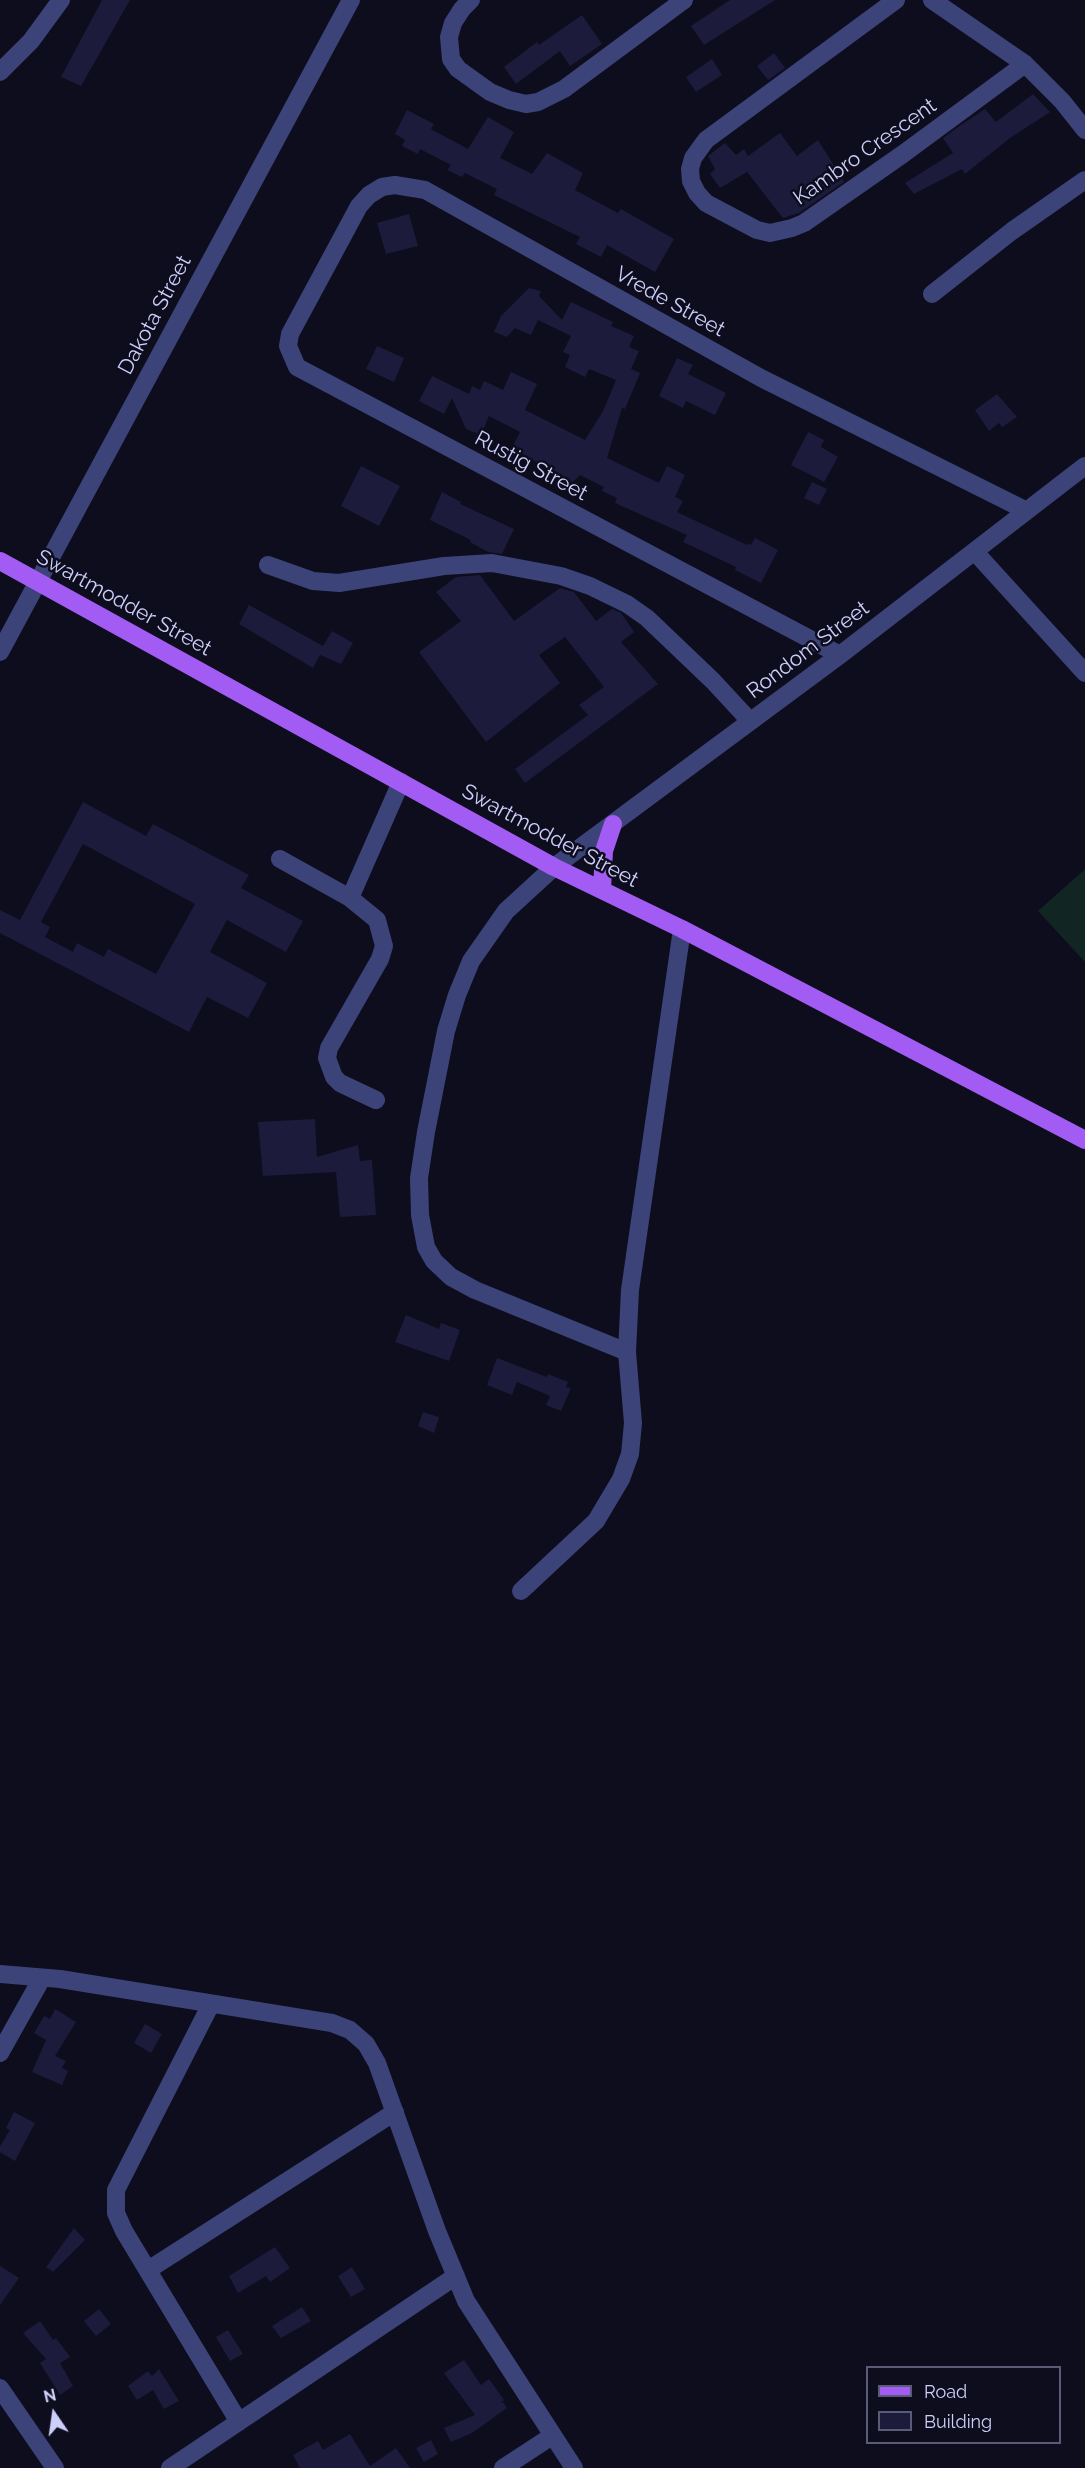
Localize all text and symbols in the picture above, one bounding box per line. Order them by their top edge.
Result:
street label: Kambro Crescent [789,93,941,211]
street label: Dakota Street [113,251,197,379]
street label: Vrede Street [611,261,729,343]
street label: Rustig Street [470,426,592,506]
street label: Swartmodder Street [32,544,216,662]
street label: Rondom Street [742,596,874,704]
street label: Swartmodder Street [457,779,643,893]
legend [866,2366,1061,2444]
text: Road [924,2381,967,2402]
north arrow [24,2384,84,2444]
text: N [42,2385,58,2407]
text: Building [924,2411,992,2432]

